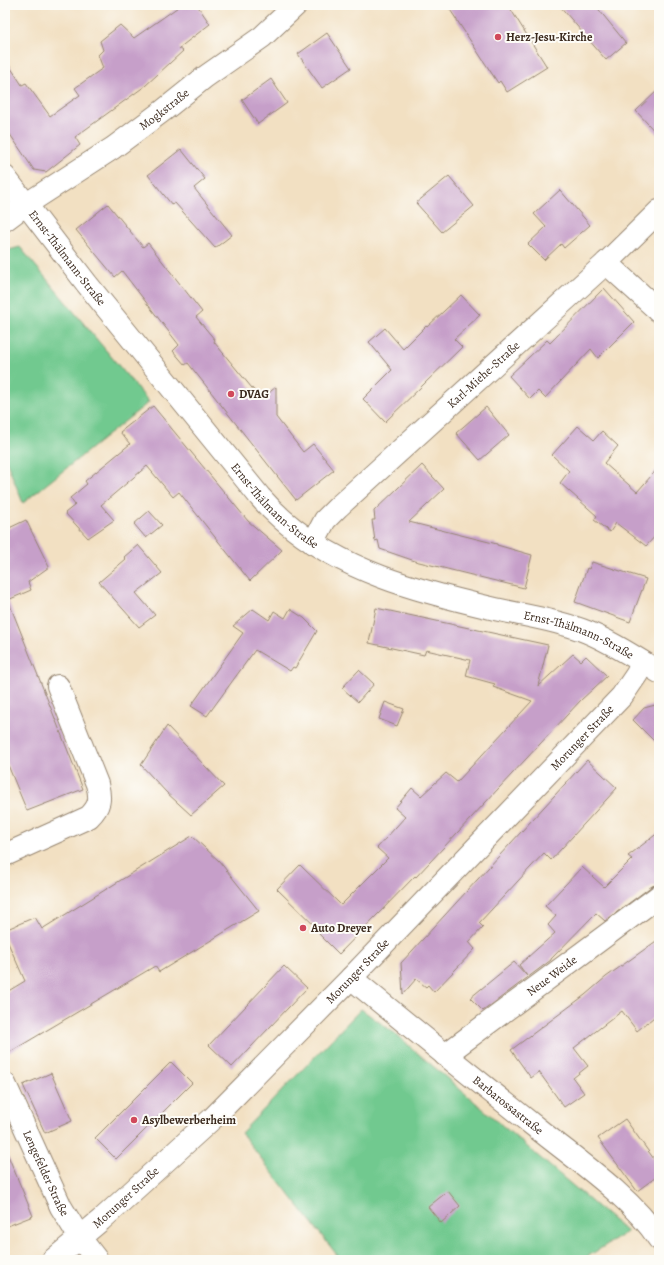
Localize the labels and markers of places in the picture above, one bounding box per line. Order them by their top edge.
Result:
place label: Herz-Jesu-Kirche [506,29,593,45]
marker: Herz-Jesu-Kirche [493,32,503,42]
place label: DVAG [239,386,269,402]
marker: DVAG [226,389,236,399]
place label: Auto Dreyer [310,920,372,936]
marker: Auto Dreyer [298,923,308,933]
place label: Asylbewerberheim [141,1112,236,1128]
marker: Asylbewerberheim [129,1115,139,1125]

